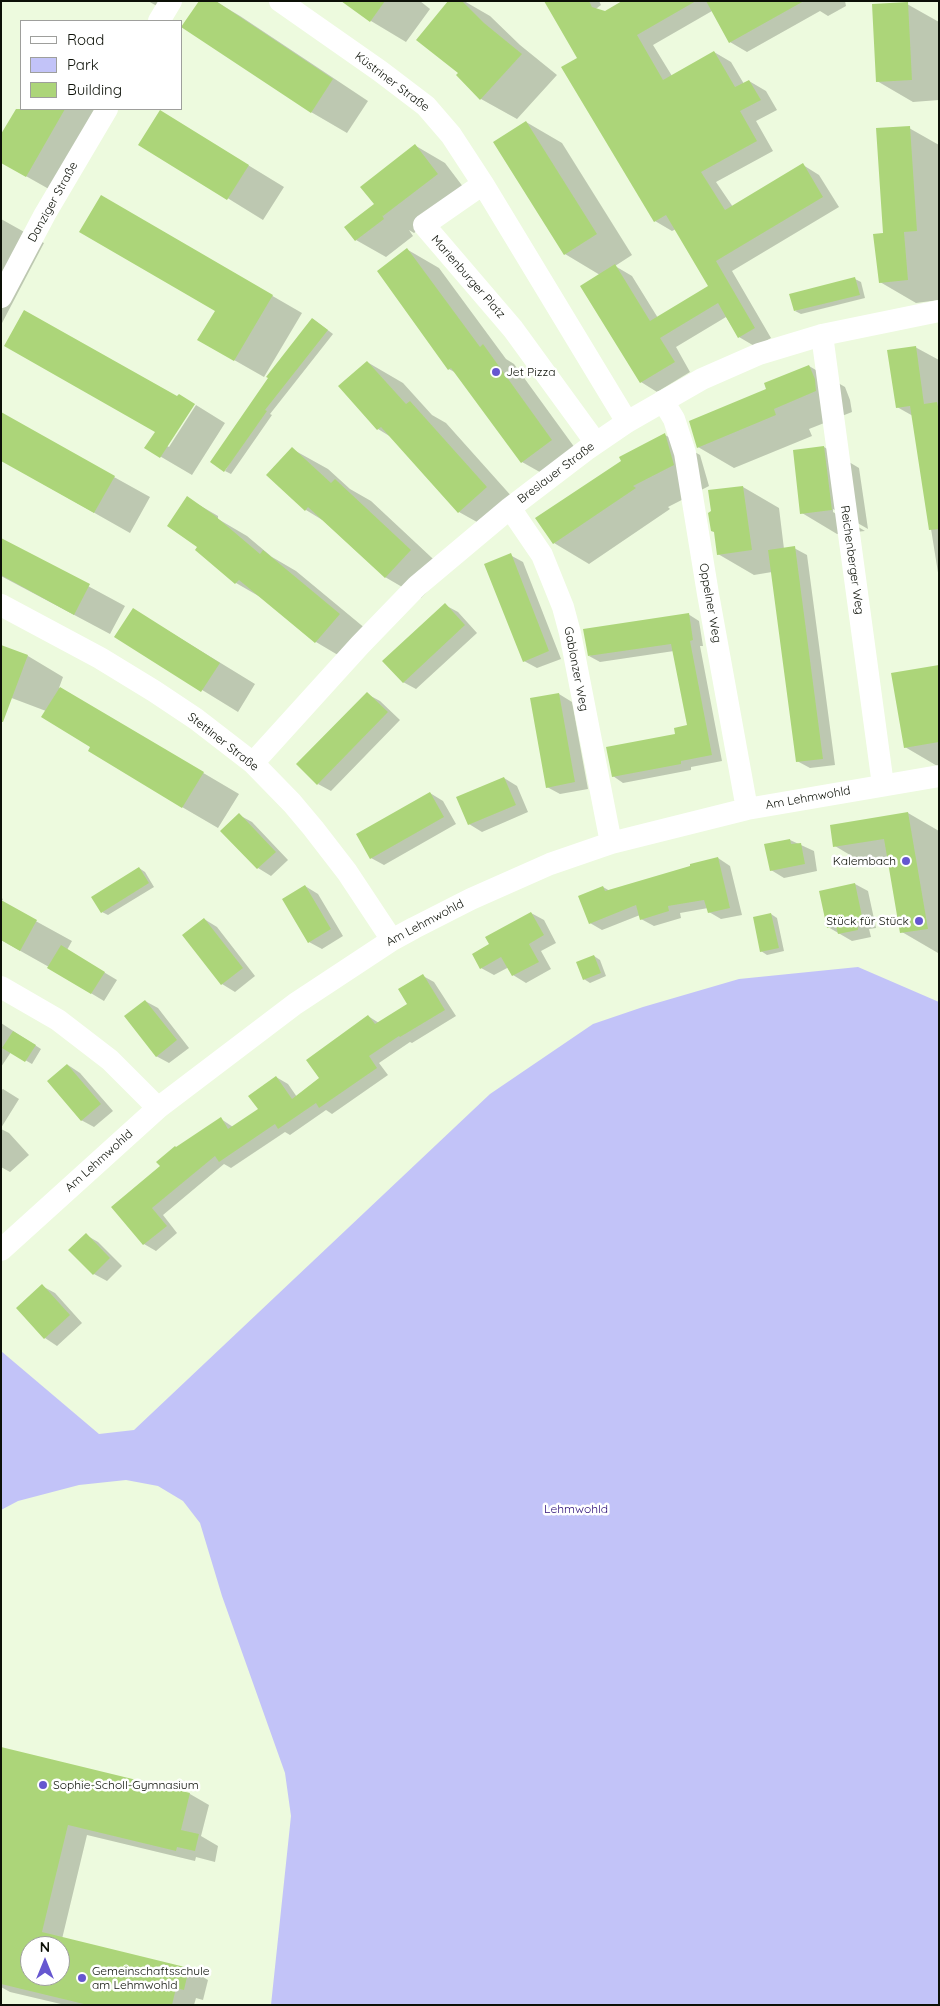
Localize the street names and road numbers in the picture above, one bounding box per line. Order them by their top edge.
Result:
street label: Küstriner Straße [352,49,432,115]
street label: Danziger Straße [25,159,81,245]
street label: Marienburger Platz [428,232,508,322]
street label: Breslauer Straße [515,439,597,507]
street label: Reichenberger Weg [837,504,867,616]
street label: Oppelner Weg [696,562,724,644]
street label: Gablonzer Weg [561,626,591,712]
street label: Stettiner Straße [185,710,261,774]
street label: Am Lehmwohld [764,783,852,813]
street label: Am Lehmwohld [384,896,466,950]
street label: Am Lehmwohld [62,1127,136,1195]

